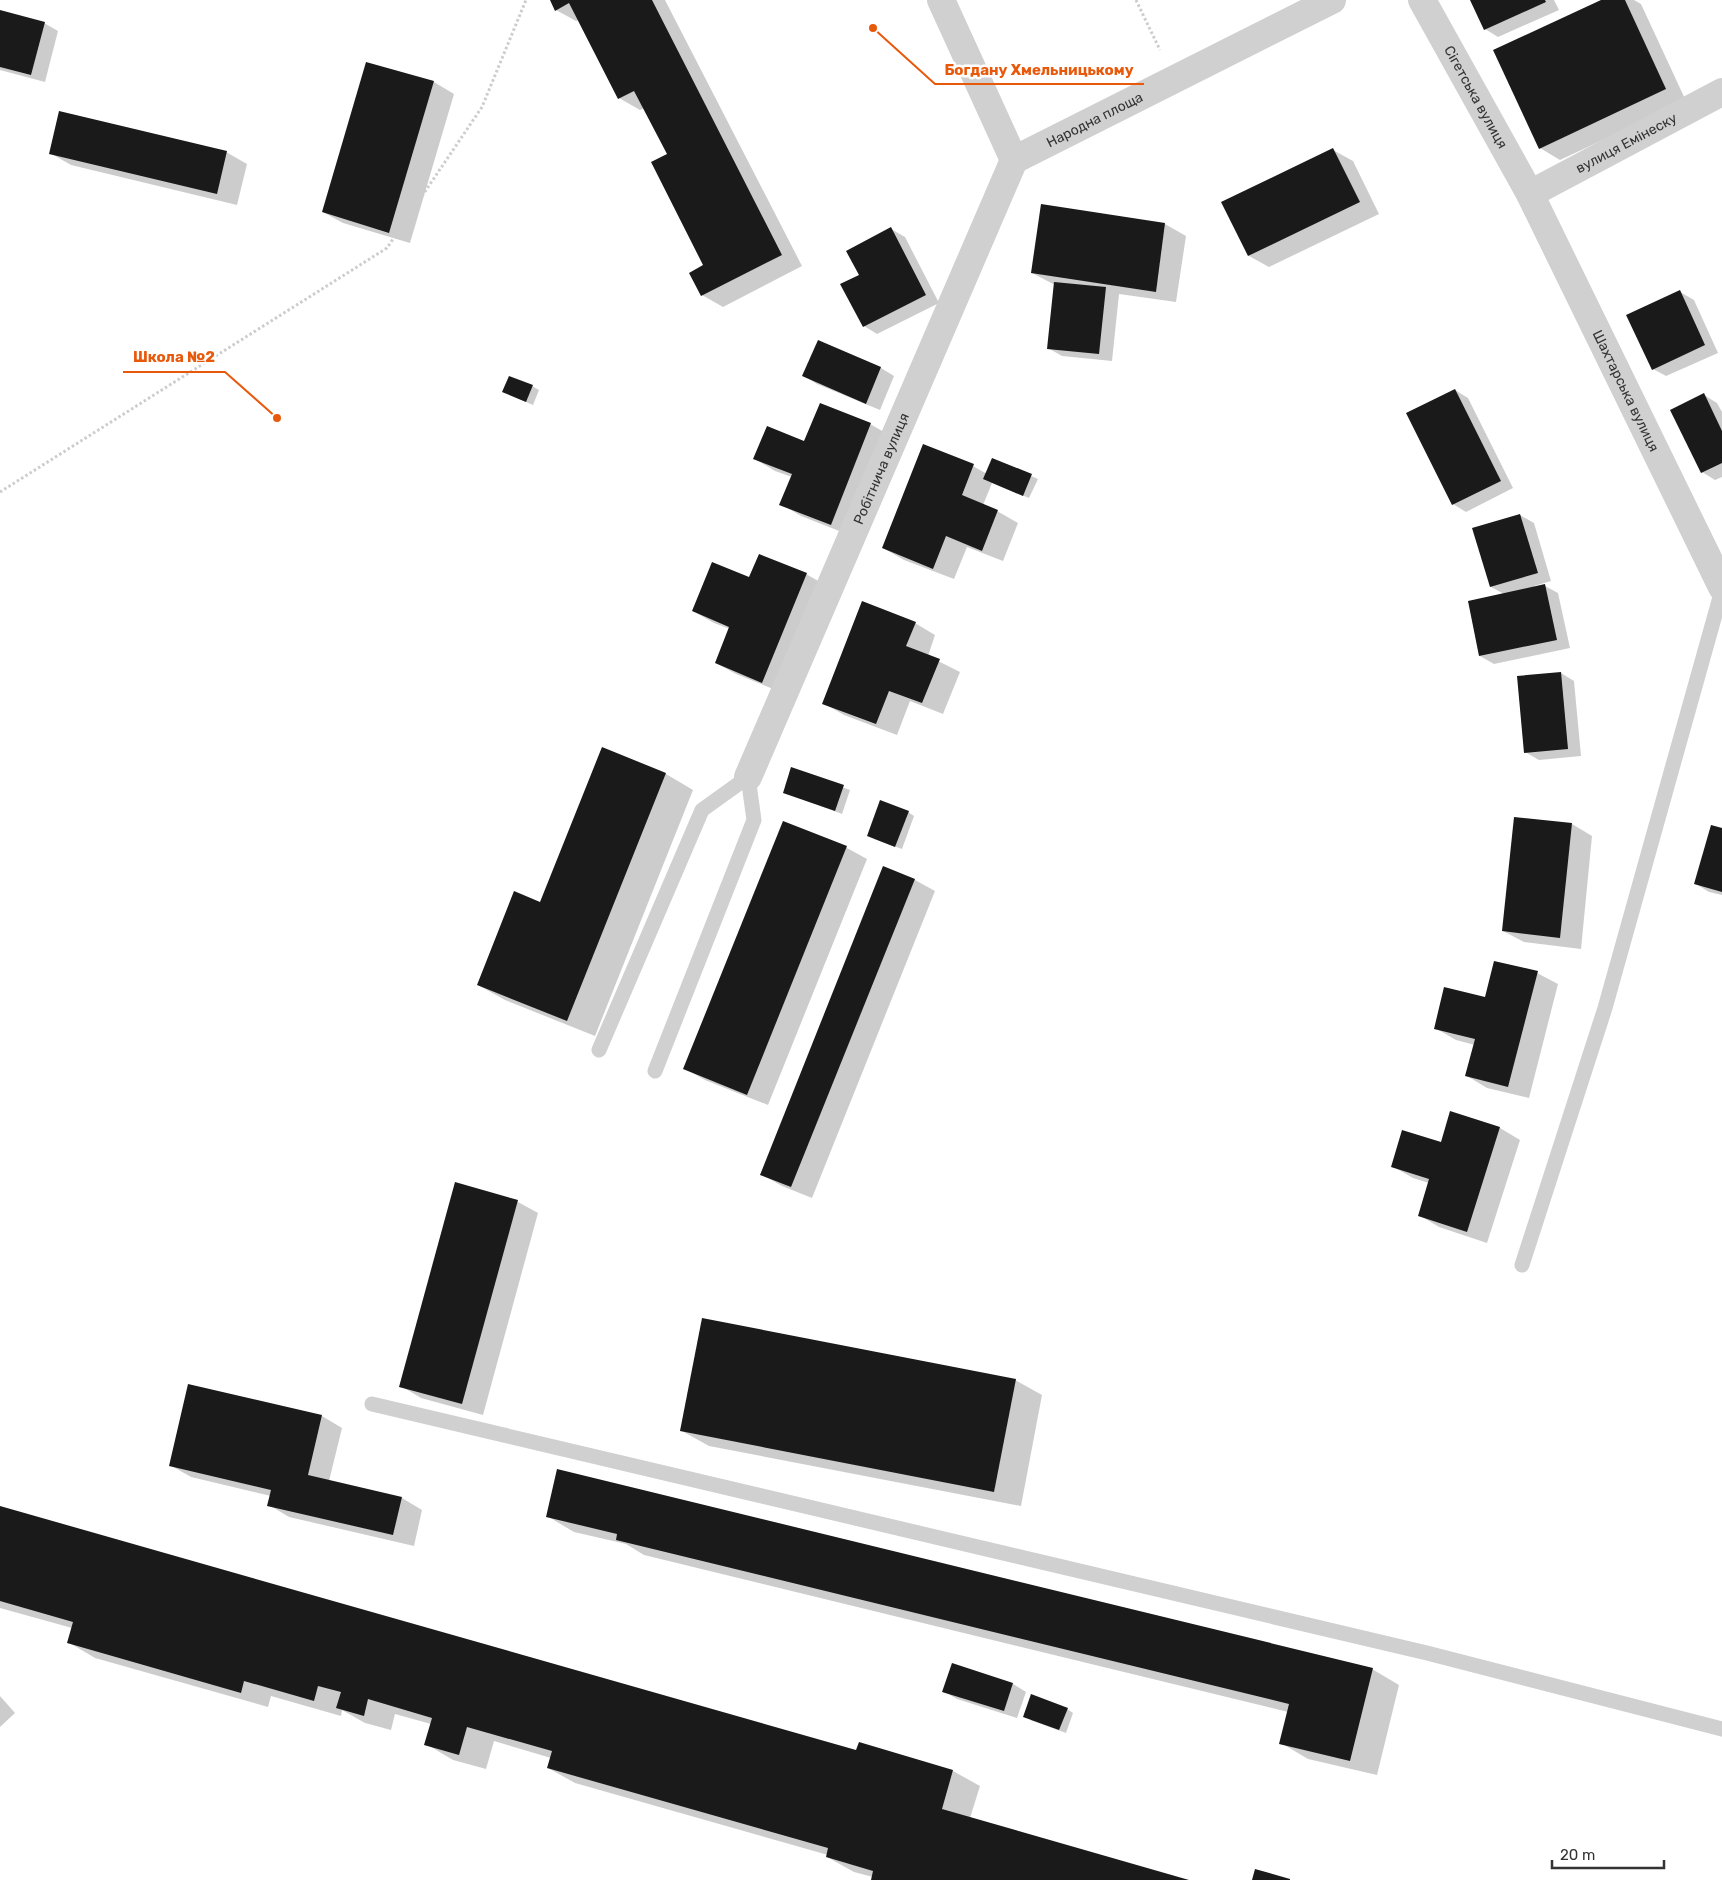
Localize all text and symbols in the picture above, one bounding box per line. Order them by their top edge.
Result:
street label: Сігетська вулиця [1440,43,1511,152]
callout: Богдану Хмельницькому [935,54,1144,84]
text: Богдану Хмельницькому [944,61,1134,79]
street label: Народна площа [1044,89,1146,151]
street label: вулиця Емінеску [1573,109,1680,177]
street label: Шахтарська вулиця [1589,327,1663,455]
callout: Школа №2 [123,342,225,372]
text: Школа №2 [133,348,215,366]
street label: Робітнича вулиця [850,410,913,527]
scale bar [1552,1838,1664,1870]
text: 20 m [1560,1846,1595,1864]

